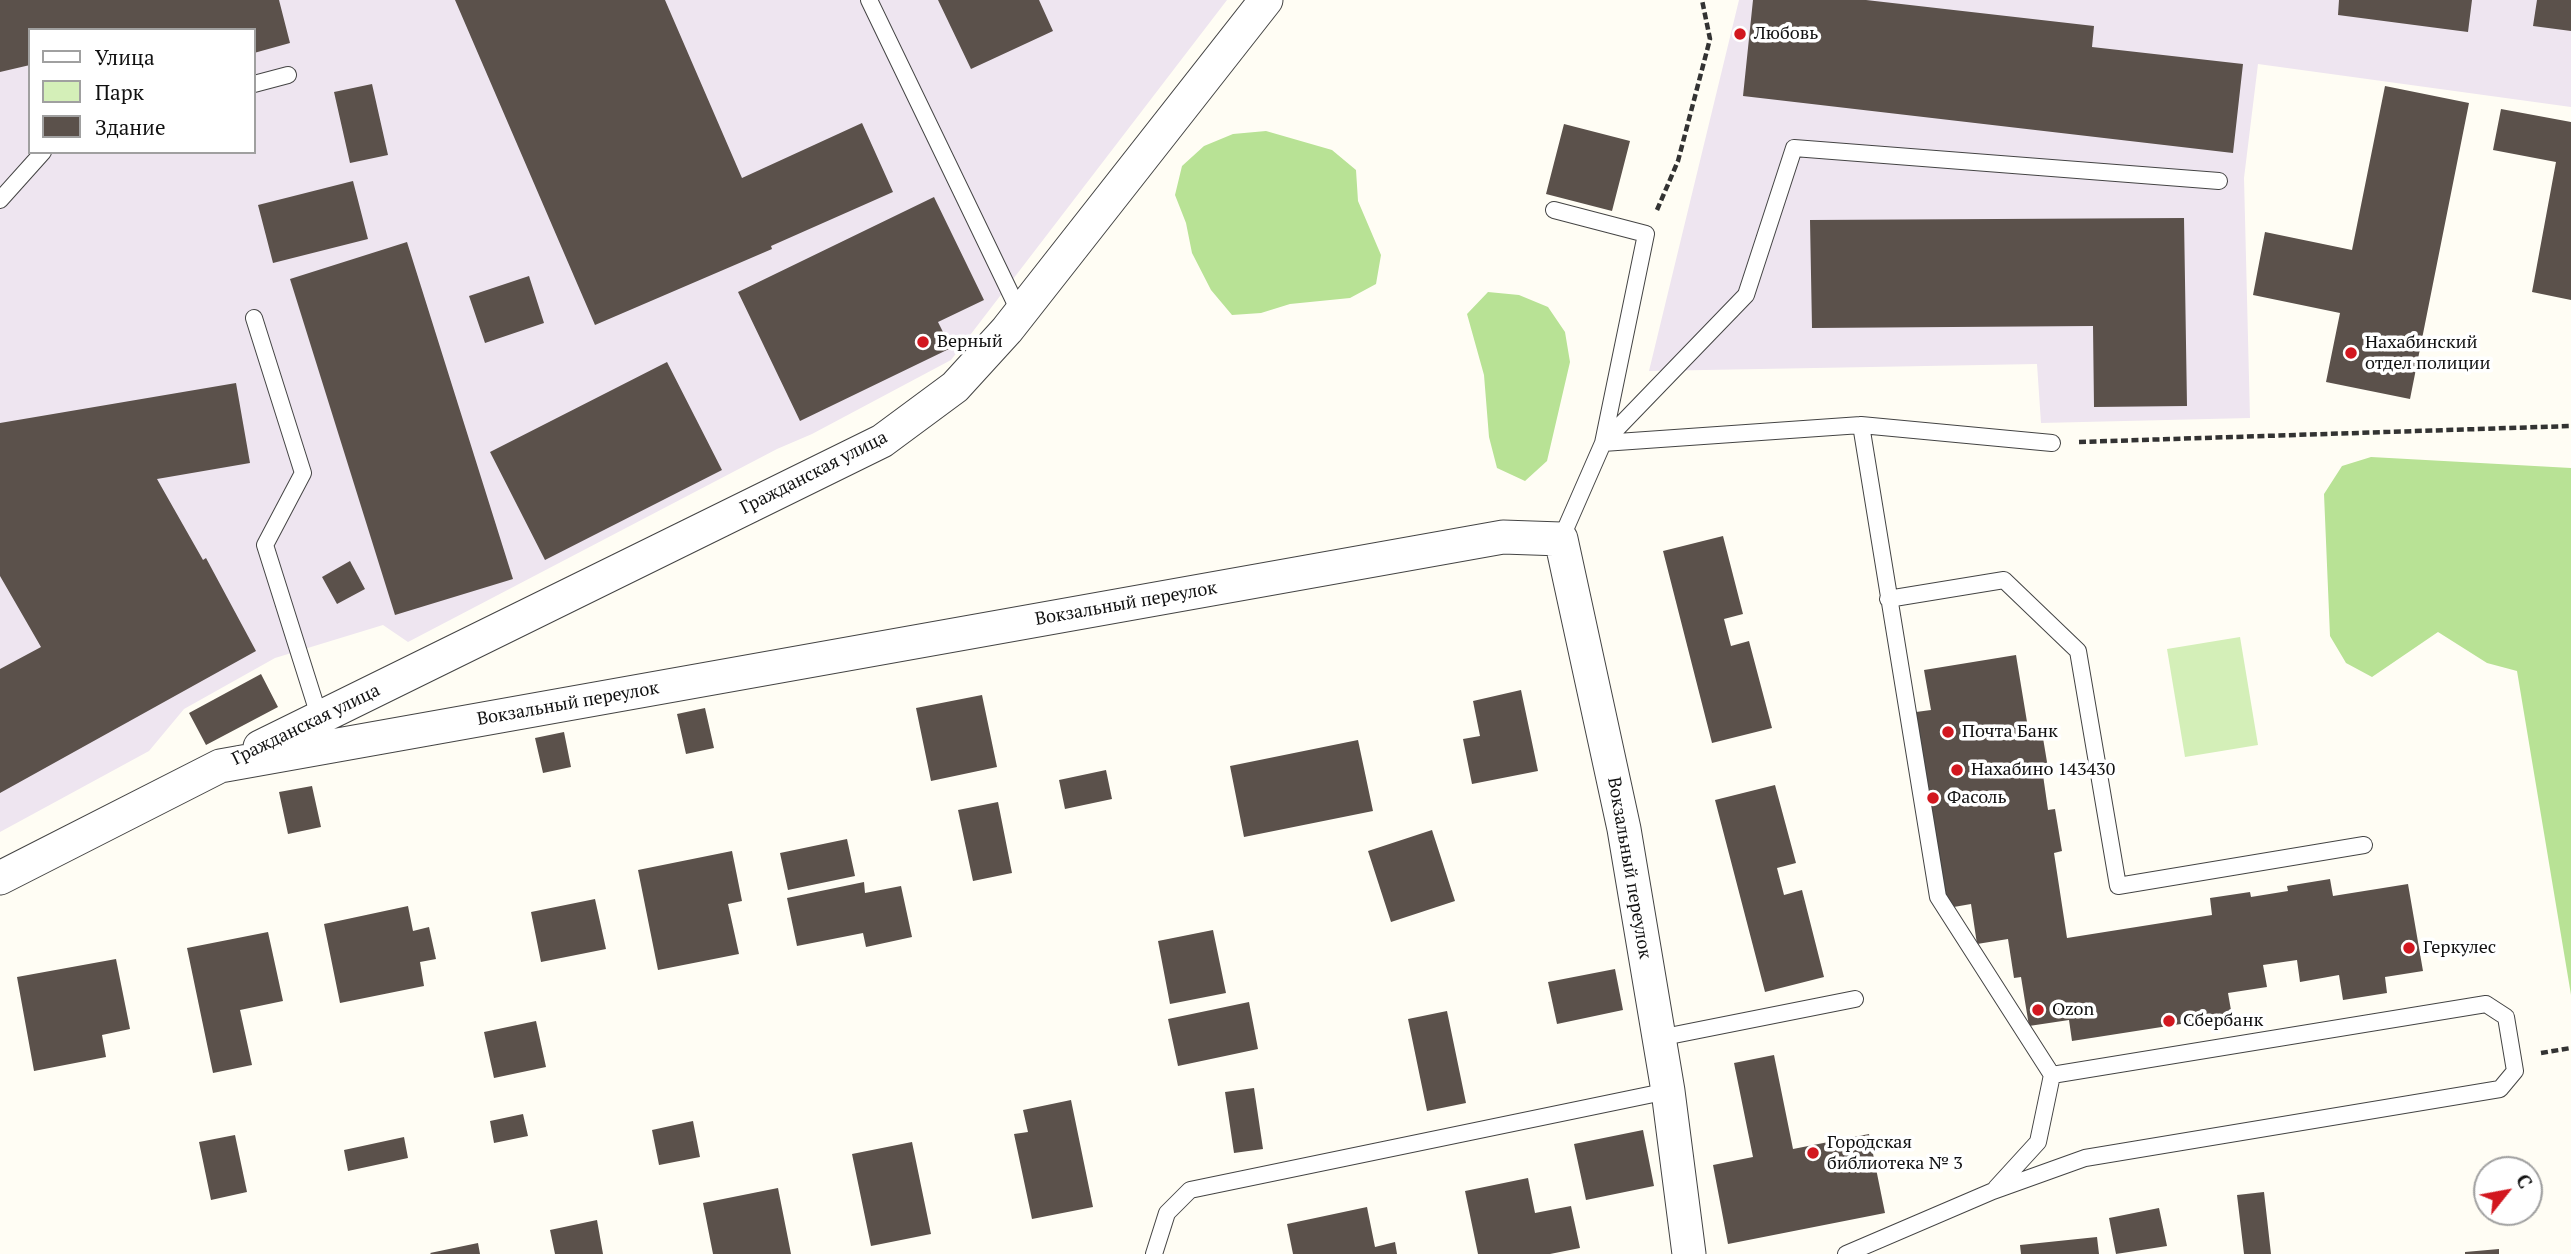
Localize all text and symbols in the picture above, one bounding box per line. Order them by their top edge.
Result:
place label: Любовь [1754,23,1818,45]
marker: Любовь [1732,26,1748,42]
legend [28,28,256,154]
text: Улица [95,43,155,71]
text: Парк [95,78,144,106]
text: Здание [95,113,166,141]
place label: Верный [937,331,1003,353]
place label: Нахабинский отдел полиции [2365,332,2491,374]
marker: Верный [915,334,931,350]
marker: Нахабинский отдел полиции [2343,345,2359,361]
street label: Гражданская улица [737,427,891,519]
street label: Вокзальный переулок [1033,577,1219,631]
street label: Вокзальный переулок [475,677,661,731]
street label: Гражданская улица [228,680,384,770]
place label: Почта Банк [1962,721,2058,743]
marker: Почта Банк [1940,724,1956,740]
place label: Нахабино 143430 [1971,759,2115,781]
marker: Нахабино 143430 [1949,762,1965,778]
street label: Вокзальный переулок [1602,775,1656,961]
place label: Фасоль [1947,787,2007,809]
marker: Фасоль [1925,790,1941,806]
place label: Геркулес [2423,937,2496,959]
marker: Геркулес [2401,940,2417,956]
place label: Ozon [2052,999,2094,1021]
marker: Ozon [2030,1002,2046,1018]
place label: Сбербанк [2183,1010,2263,1032]
marker: Сбербанк [2161,1013,2177,1029]
place label: Городская библиотека № 3 [1827,1132,1963,1174]
marker: Городская библиотека № 3 [1805,1145,1821,1161]
north arrow [2473,1156,2543,1226]
text: С [2511,1169,2539,1193]

